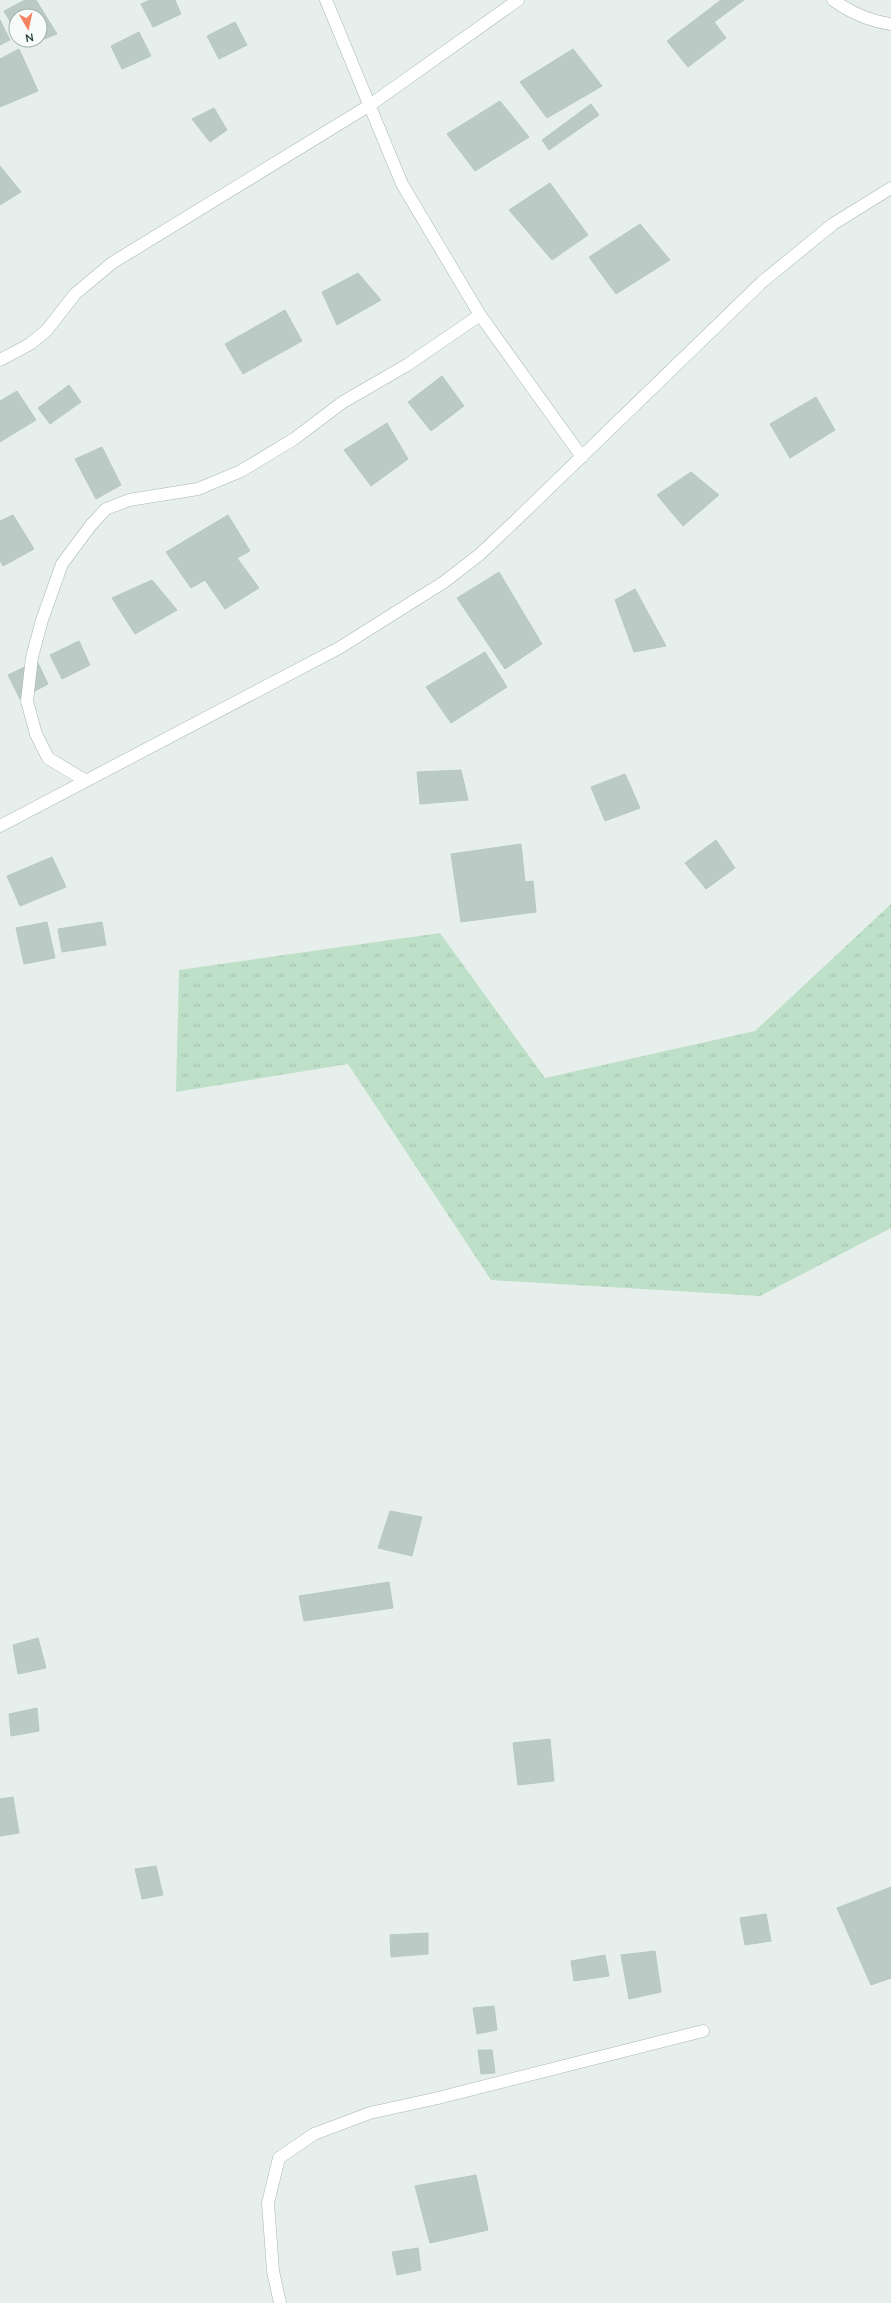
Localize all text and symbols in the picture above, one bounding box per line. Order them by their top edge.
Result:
north arrow [8,8,48,48]
text: N [24,30,35,45]

